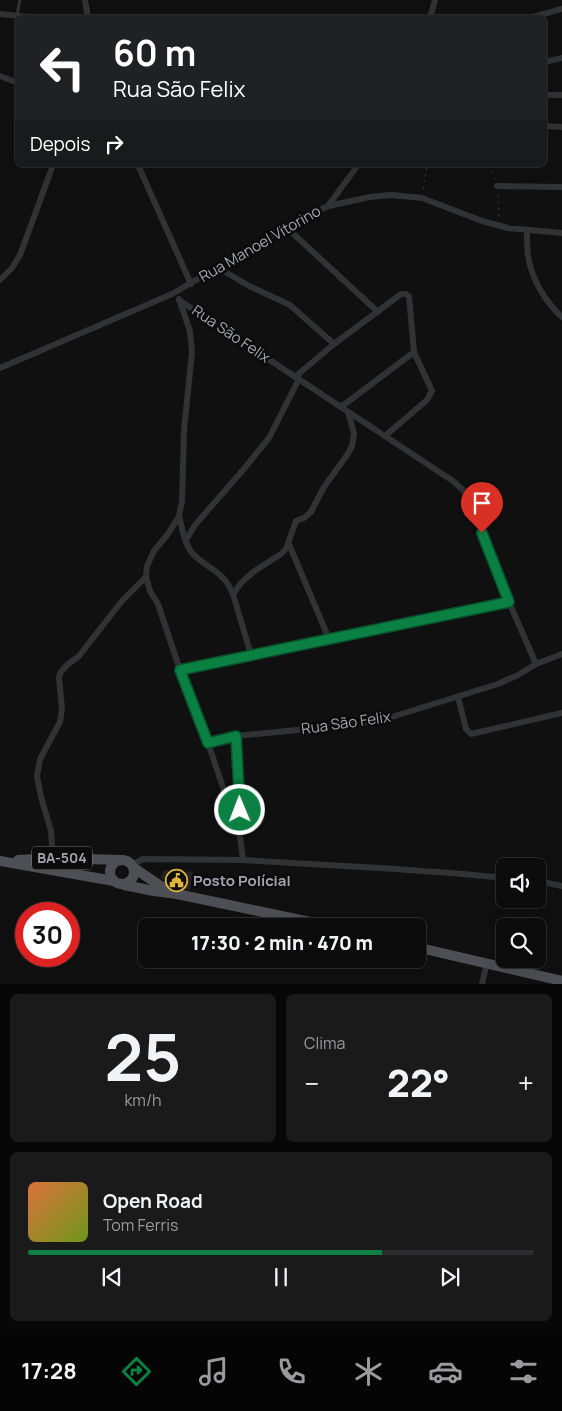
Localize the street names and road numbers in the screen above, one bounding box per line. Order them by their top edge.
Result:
street label: Rua Manoel Vitorino [195,200,324,287]
street label: Rua São Felix [188,300,275,368]
street label: Rua São Felix [300,706,392,739]
road number: BA-504 [32,846,92,870]

